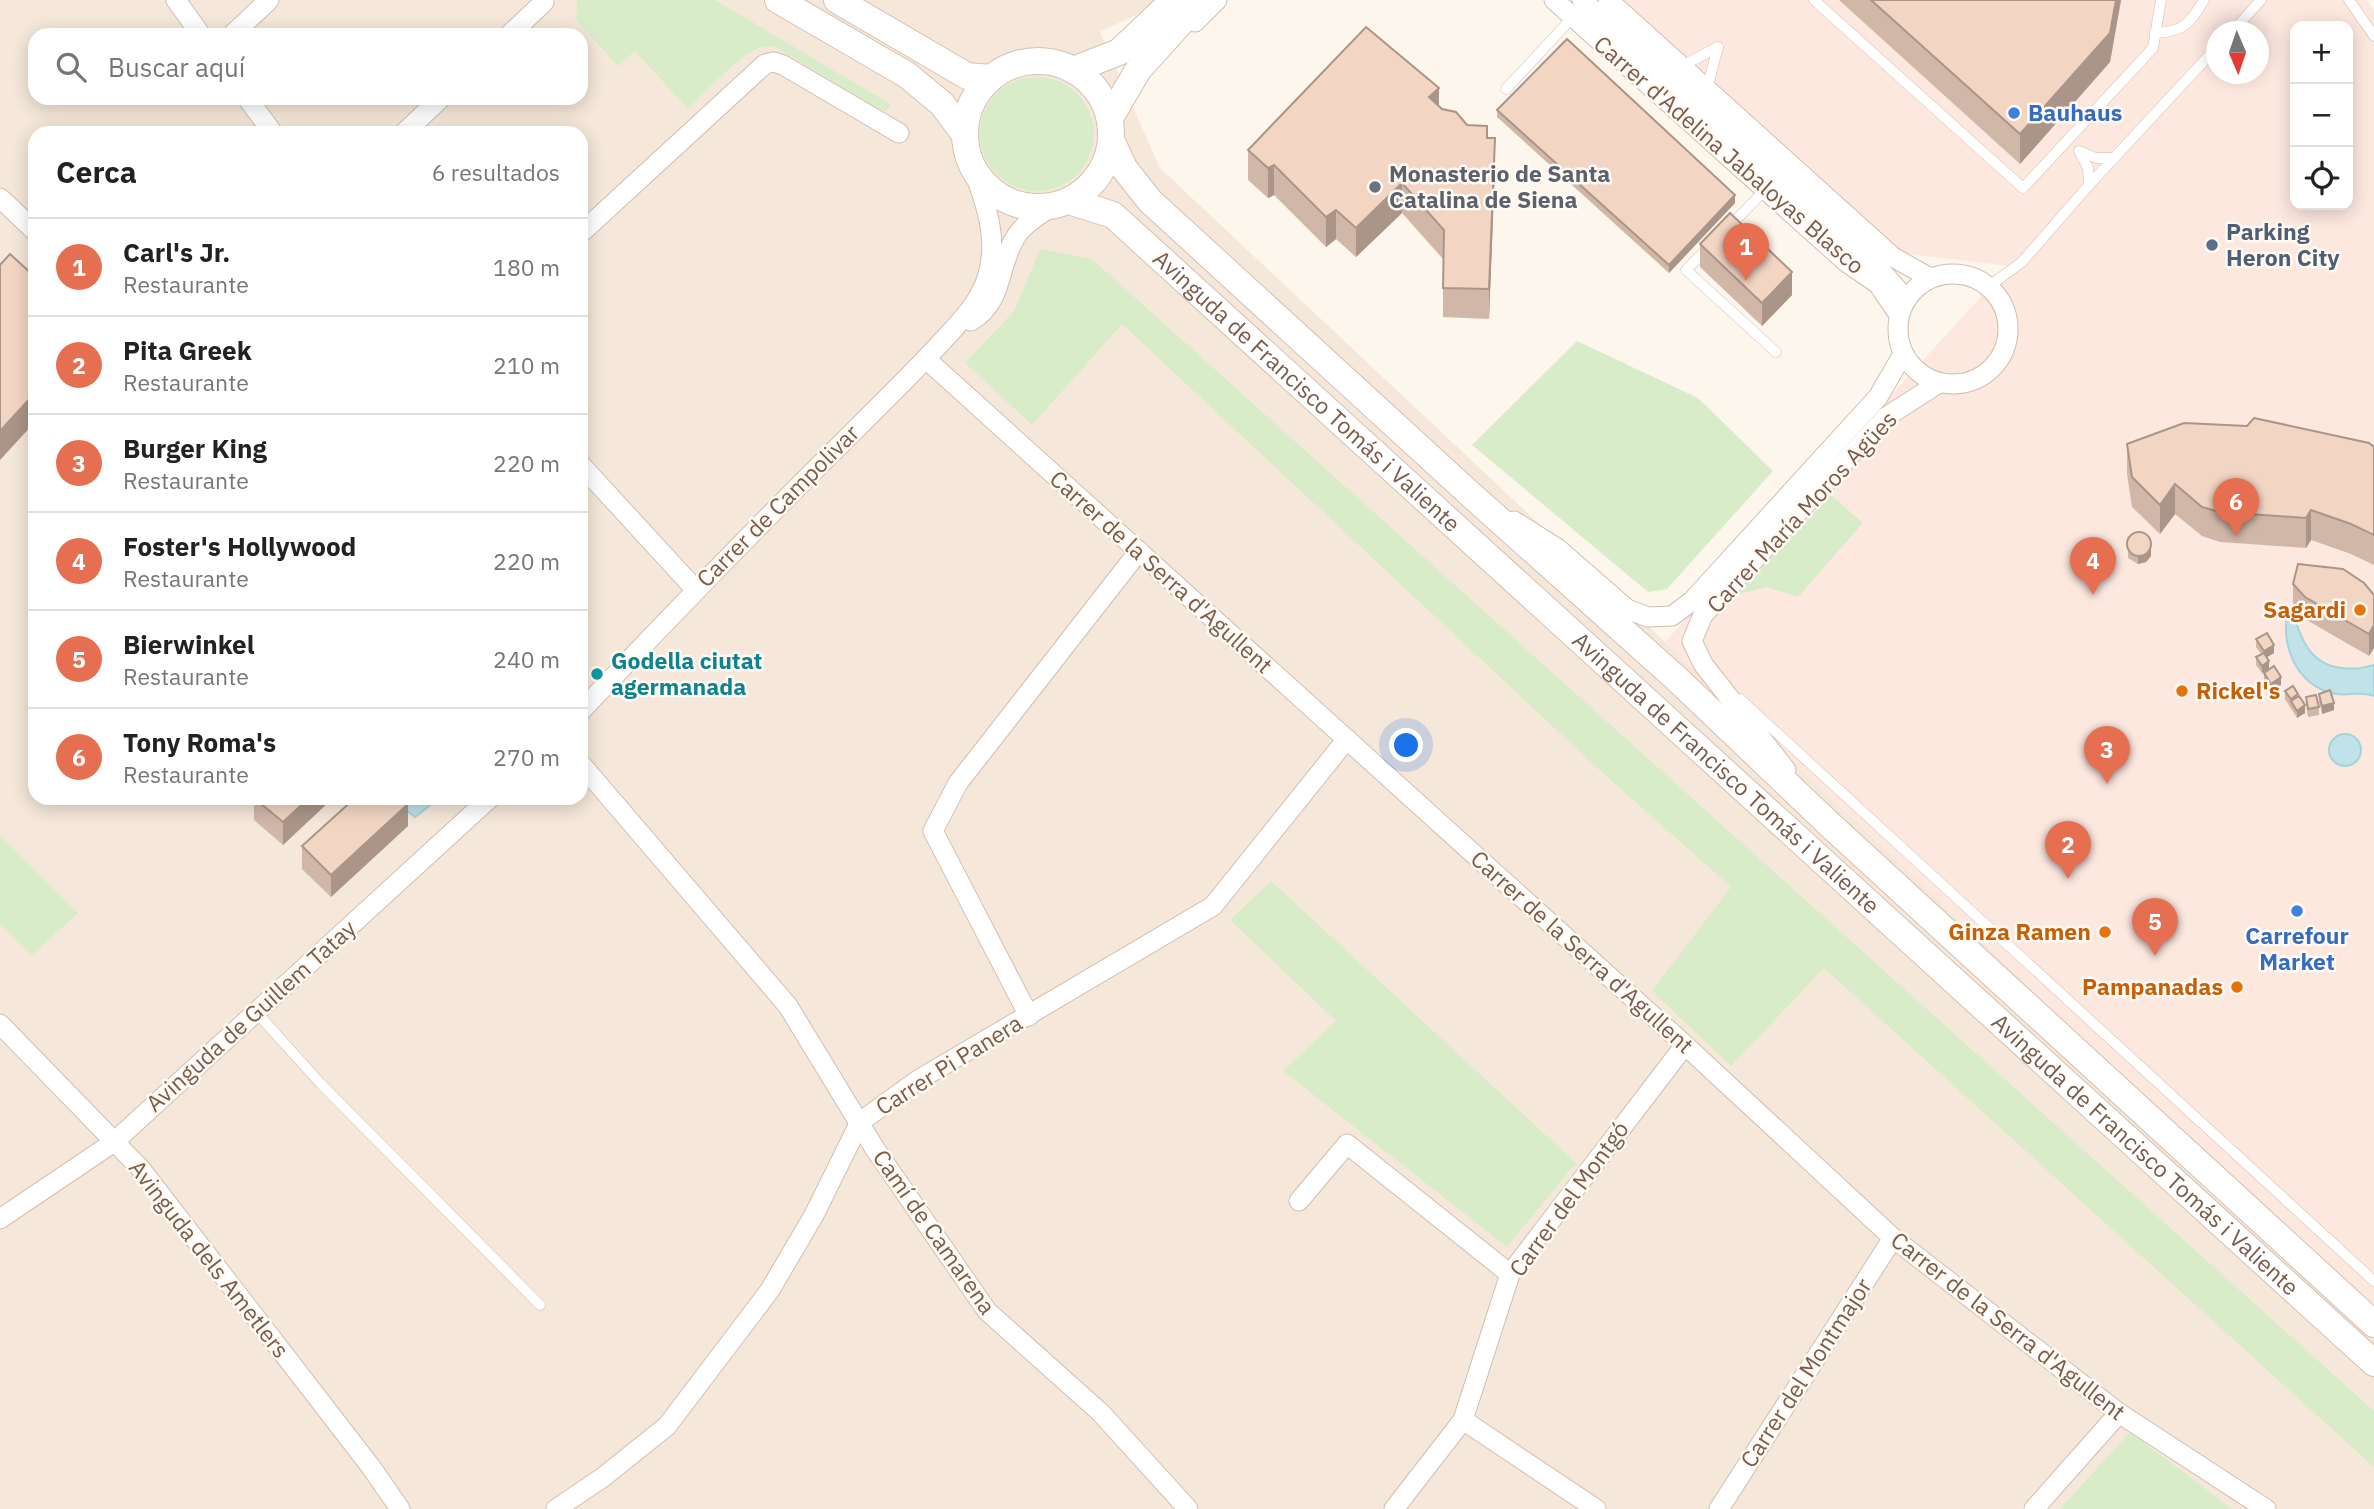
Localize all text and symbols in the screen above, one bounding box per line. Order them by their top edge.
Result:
north arrow [2206,21,2269,84]
map controls [2290,21,2353,210]
button: + [2290,21,2353,84]
search box [28,28,588,105]
street label: Carrer d'Adelina Jabaloyas Blasco [1588,28,1871,280]
icon: search [52,48,90,86]
text: Buscar aquí [108,50,245,84]
button: − [2290,84,2353,147]
place label: Bauhaus [2028,97,2122,127]
marker: Bauhaus [2006,105,2022,121]
button: locate [2290,147,2353,210]
text: Cerca [56,152,137,191]
text: 6 resultados [432,157,560,187]
place label: Monasterio de Santa Catalina de Siena [1389,158,1610,214]
marker: Monasterio de Santa Catalina de Siena [1367,179,1383,195]
place label: Parking Heron City [2226,216,2340,272]
pin: 1 [1723,223,1769,281]
text: Carl's Jr. [123,235,230,269]
marker: Parking Heron City [2204,237,2220,253]
street label: Avinguda de Francisco Tomás i Valiente [1147,243,1467,538]
text: 1 [72,252,86,282]
text: 180 m [493,252,560,282]
text: Restaurante [123,269,249,299]
text: Pita Greek [123,333,252,367]
text: 2 [72,350,86,380]
text: 210 m [493,350,560,380]
text: Restaurante [123,367,249,397]
street label: Carrer María Moros Agües [1700,404,1903,619]
street label: Carrer de Campolivar [690,417,865,593]
text: Burger King [123,431,267,465]
text: 3 [72,448,86,478]
text: 220 m [493,448,560,478]
street label: Carrer de la Serra d'Agullent [1044,463,1279,679]
text: Restaurante [123,465,249,495]
pin: 6 [2213,478,2259,536]
text: Foster's Hollywood [123,529,356,563]
pin: 4 [2070,537,2116,595]
text: 4 [72,546,86,576]
text: 220 m [493,546,560,576]
text: Restaurante [123,563,249,593]
place label: Sagardi [2263,594,2346,624]
marker: Sagardi [2352,602,2368,618]
street label: Avinguda de Francisco Tomás i Valiente [1567,625,1887,920]
text: Bierwinkel [123,627,255,661]
text: 5 [72,644,86,674]
text: 240 m [493,644,560,674]
place label: Godella ciutat agermanada [611,645,763,701]
text: Restaurante [123,661,249,691]
marker: Godella ciutat agermanada [589,666,605,682]
place label: Rickel's [2196,675,2280,705]
marker: Rickel's [2174,683,2190,699]
text: Tony Roma's [123,725,276,759]
pin: 3 [2084,726,2130,784]
your location [1389,728,1423,762]
text: 6 [72,742,86,772]
text: 270 m [493,742,560,772]
text: Restaurante [123,759,249,789]
pin: 2 [2045,821,2091,879]
street label: Carrer de la Serra d'Agullent [1465,843,1700,1059]
pin: 5 [2132,898,2178,956]
marker: Carrefour Market [2289,903,2305,919]
street label: Avinguda de Guillem Tatay [139,912,362,1118]
place label: Ginza Ramen [1948,916,2091,946]
place label: Carrefour Market [2245,920,2349,976]
marker: Ginza Ramen [2097,924,2113,940]
place label: Pampanadas [2082,971,2223,1001]
marker: Pampanadas [2229,979,2245,995]
street label: Avinguda de Francisco Tomás i Valiente [1986,1006,2306,1301]
street label: Carrer Pi Panera [870,1007,1027,1121]
street label: Carrer del Montgó [1502,1115,1635,1282]
street label: Camí de Camarena [867,1143,1003,1320]
street label: Avinguda dels Ametlers [123,1153,297,1364]
street label: Carrer de la Serra d'Agullent [1885,1224,2132,1426]
street label: Carrer del Montmajor [1733,1272,1878,1473]

